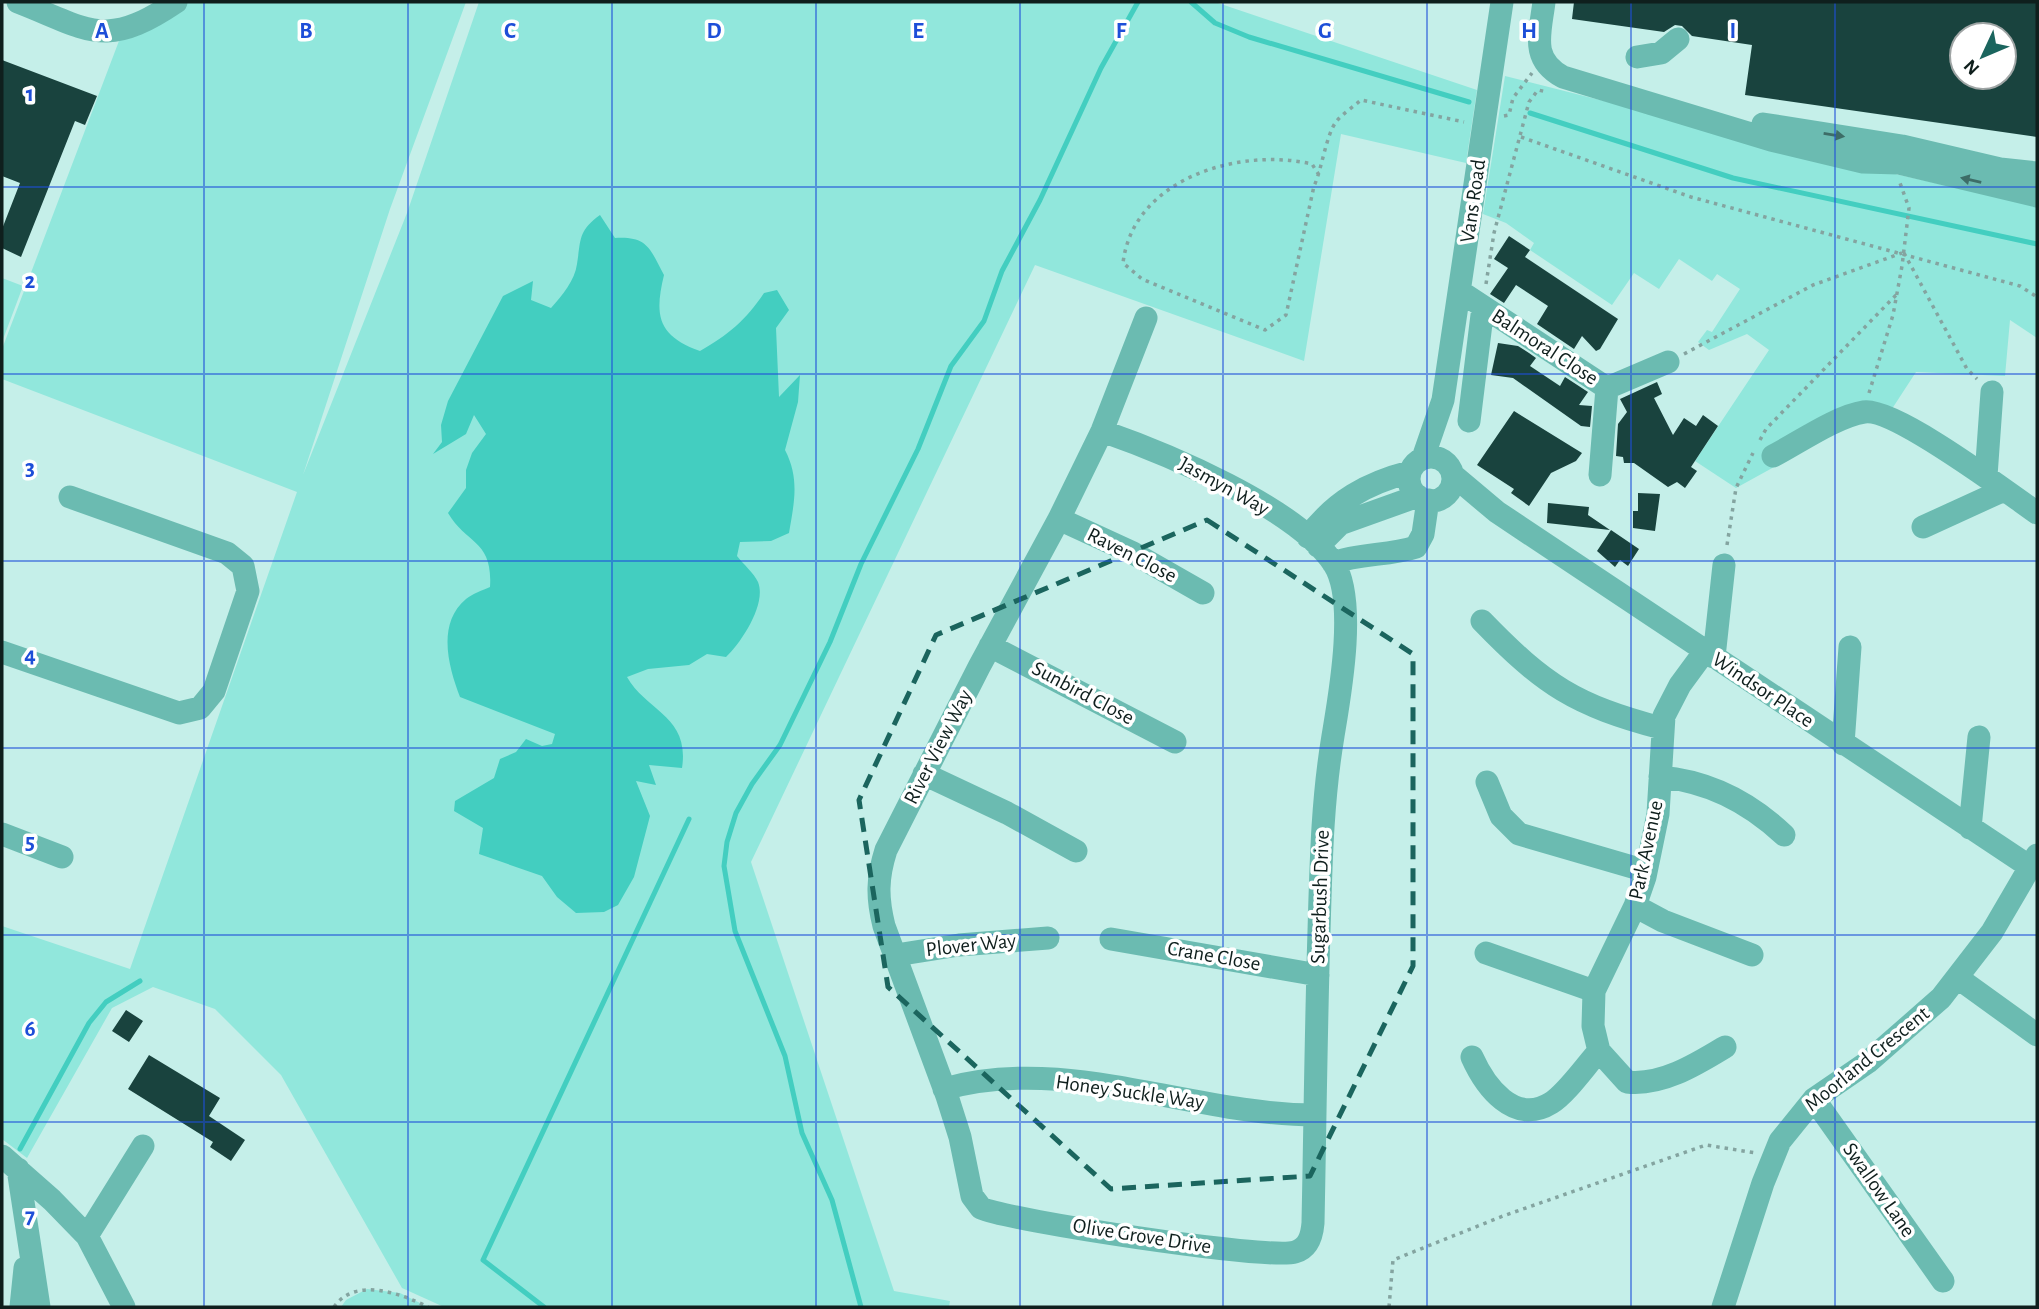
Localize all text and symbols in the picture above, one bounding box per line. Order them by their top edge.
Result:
text: A [95,20,109,43]
text: B [299,20,313,43]
text: C [504,20,516,43]
text: D [706,20,722,43]
text: E [912,20,924,43]
text: F [1116,20,1127,43]
text: G [1318,20,1332,43]
text: H [1521,20,1537,43]
text: I [1730,20,1736,43]
north arrow [1948,21,2018,91]
text: N [1960,55,1983,78]
text: 1 [26,83,34,106]
one-way arrow [1823,130,1845,141]
street label: Vans Road [1457,158,1489,244]
one-way arrow [1960,174,1982,185]
text: 2 [25,270,36,293]
street label: Balmoral Close [1488,305,1602,389]
street label: Jasmyn Way [1176,453,1273,519]
text: 3 [25,457,35,480]
street label: Raven Close [1084,524,1180,586]
text: 4 [24,644,36,667]
street label: Windsor Place [1709,649,1817,731]
street label: Sunbird Close [1029,657,1137,729]
street label: River View Way [900,686,976,808]
street label: Park Avenue [1625,798,1667,902]
street label: Sugarbush Drive [1307,830,1333,964]
text: 5 [25,831,35,854]
street label: Plover Way [925,930,1017,960]
street label: Crane Close [1166,937,1262,975]
street label: Moorland Crescent [1801,1002,1933,1115]
text: 6 [24,1018,36,1041]
street label: Honey Suckle Way [1054,1071,1206,1113]
street label: Swallow Lane [1839,1139,1919,1241]
text: 7 [25,1205,35,1228]
street label: Olive Grove Drive [1071,1215,1213,1257]

